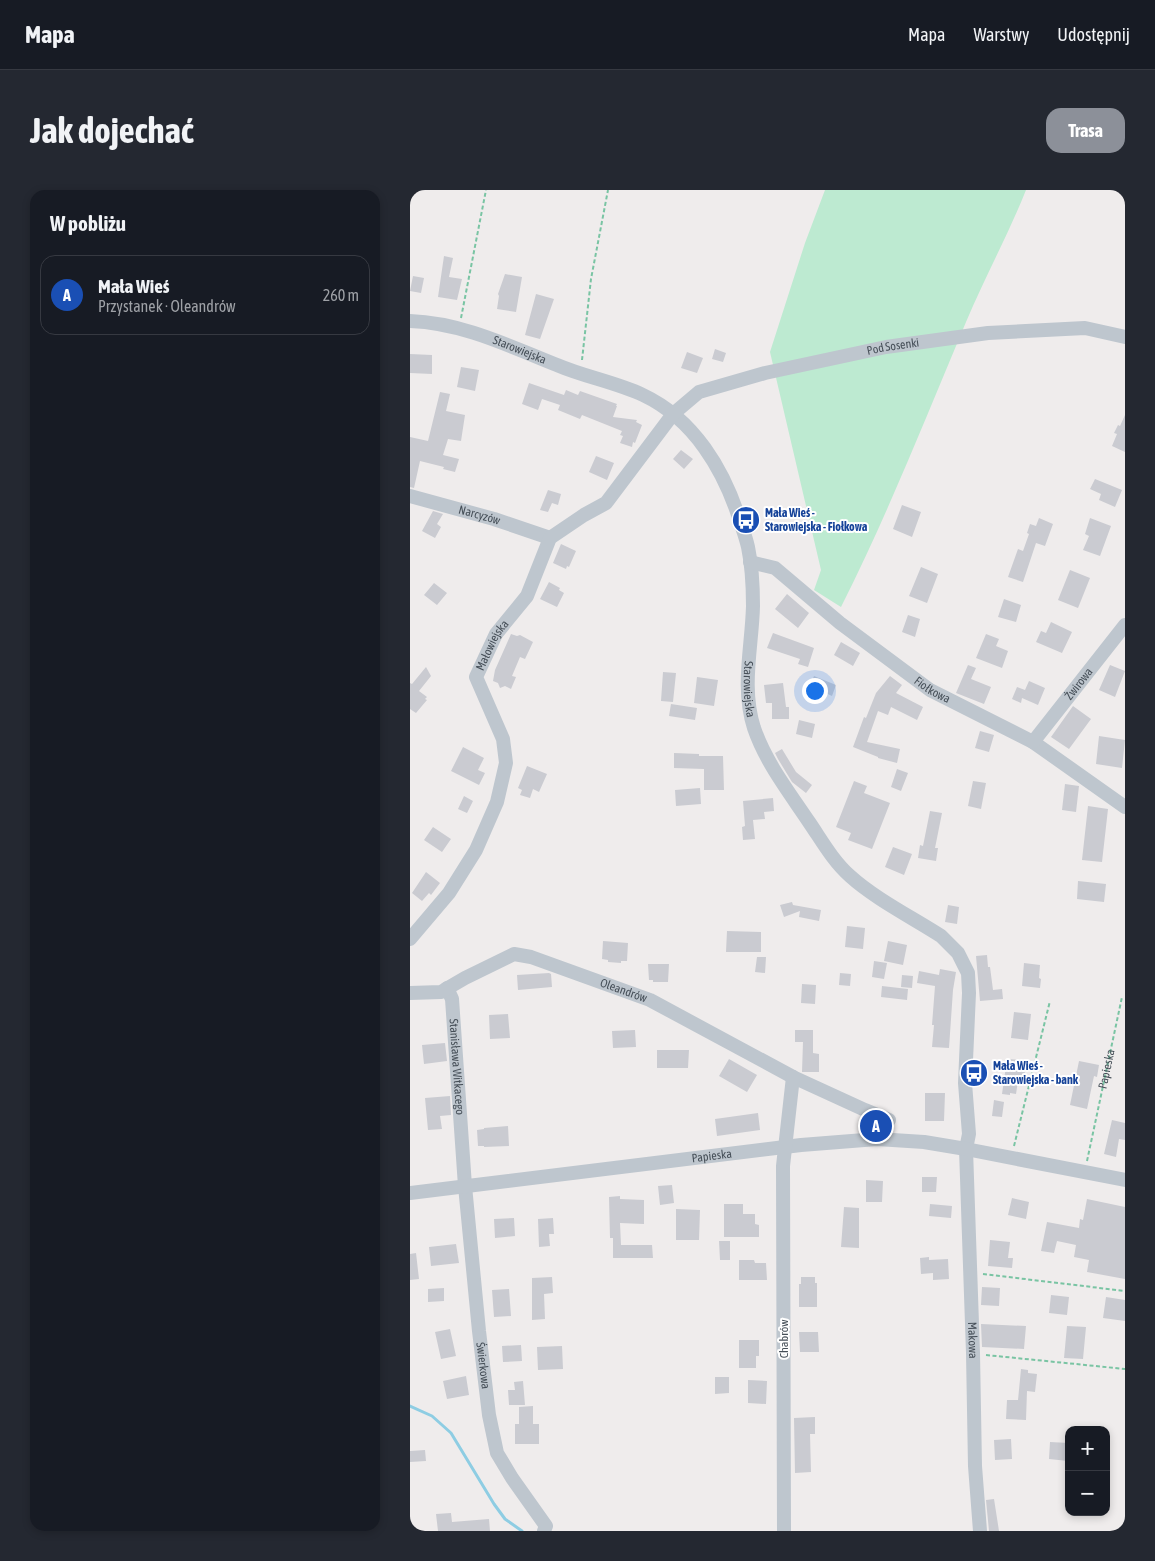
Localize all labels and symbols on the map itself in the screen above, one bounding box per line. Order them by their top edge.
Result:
street label: Starowiejska [491,333,548,367]
street label: Pod Sosenki [865,336,920,358]
street label: Narcyzów [457,503,502,528]
bus stop icon: Mała Wieś - Starowiejska - Fiołkowa [731,505,761,535]
place label: Mała Wieś - Starowiejska - Fiołkowa [765,506,868,534]
street label: Małowiejska [473,617,512,673]
street label: Starowiejska [741,661,758,719]
street label: Żwirowa [1062,665,1096,703]
street label: Fiołkowa [911,674,953,706]
your location [802,678,828,704]
street label: Oleandrów [598,976,649,1005]
street label: Stanisława Witkacego [446,1018,467,1116]
street label: Papieska [1096,1048,1118,1090]
bus stop icon: Mała Wieś - Starowiejska - bank [959,1058,989,1088]
place label: Mała Wieś - Starowiejska - bank [993,1059,1079,1087]
pin: A [860,1107,892,1145]
street label: Papieska [691,1147,733,1165]
street label: Chabrów [777,1320,791,1358]
street label: Makowa [965,1322,980,1359]
street label: Świerkowa [473,1341,493,1390]

